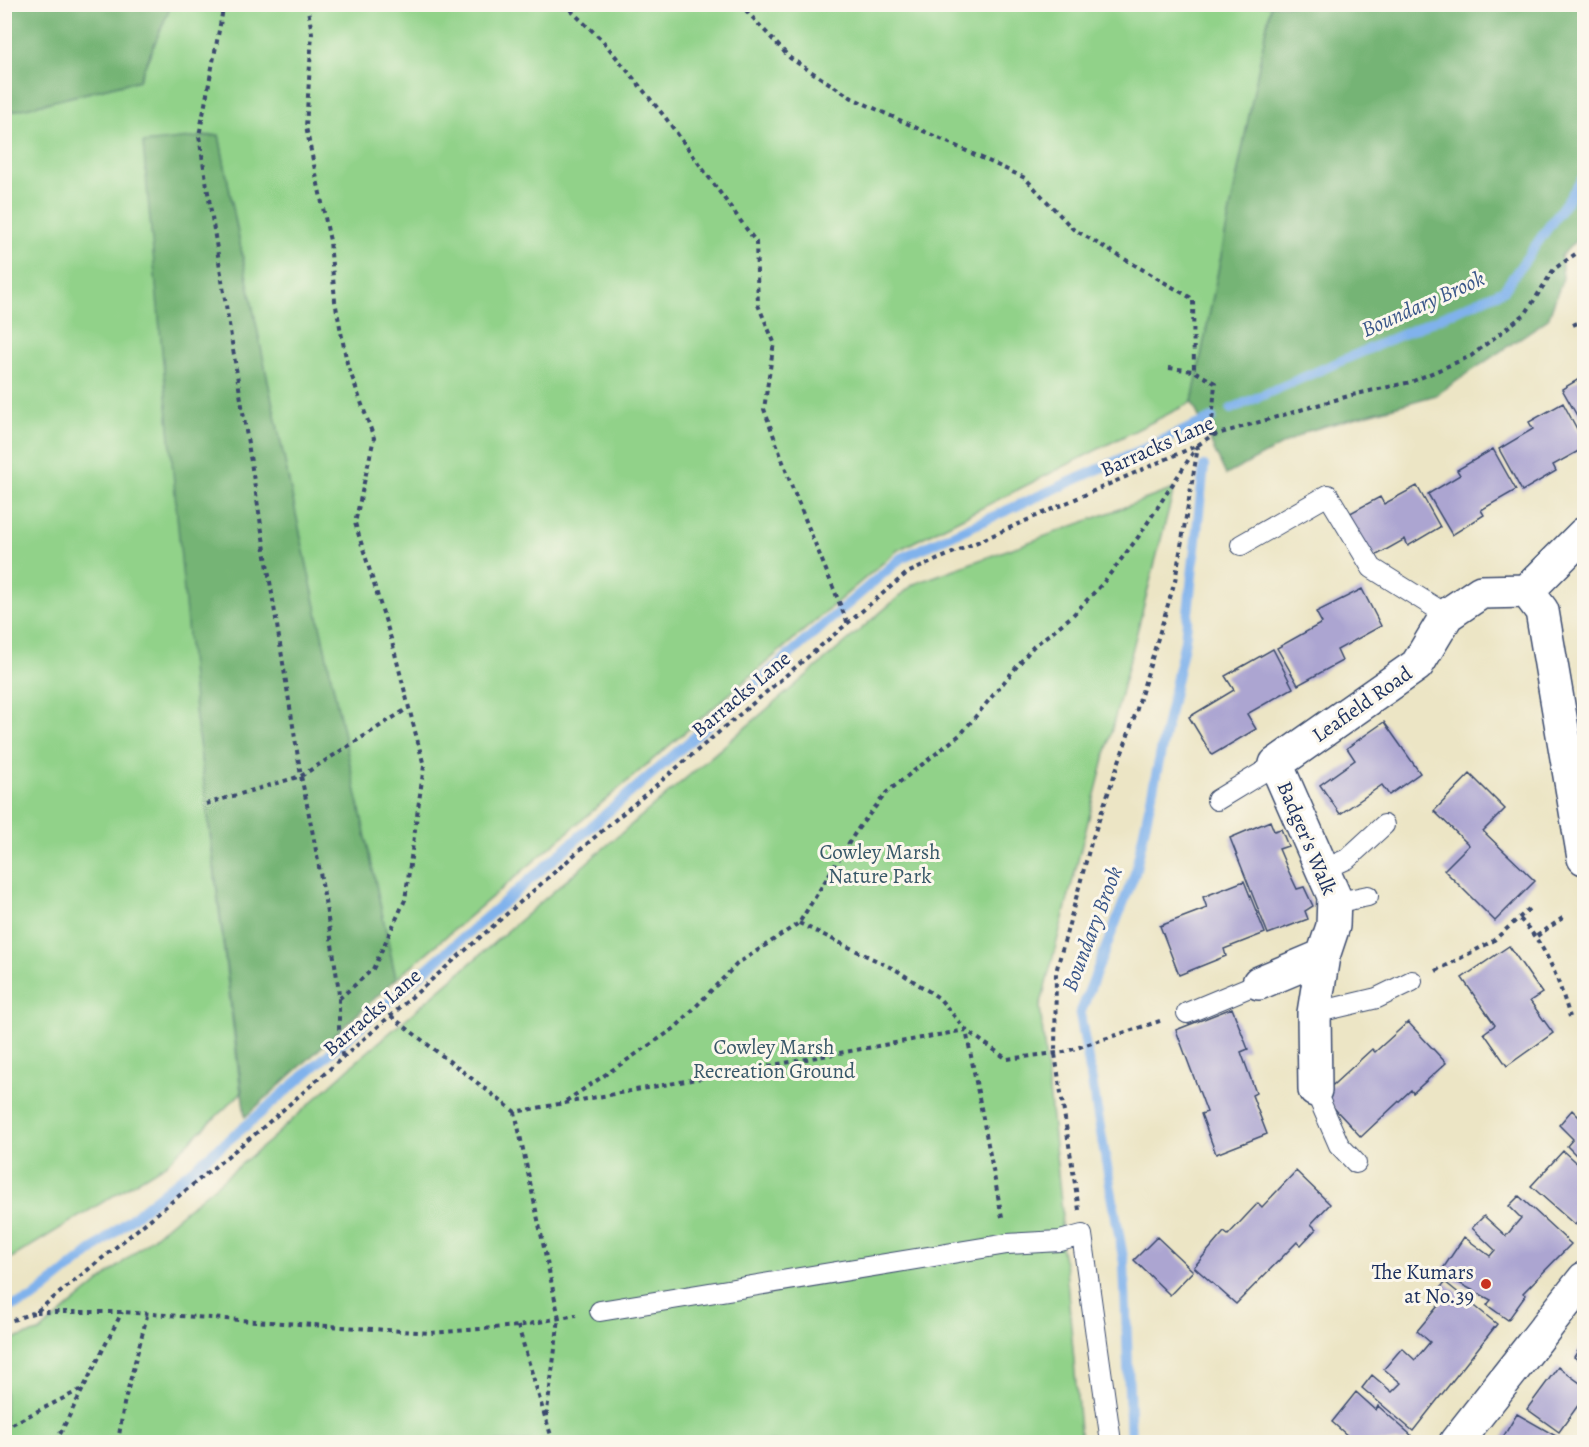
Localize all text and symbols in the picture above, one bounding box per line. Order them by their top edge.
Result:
water label: Boundary Brook [1357,263,1490,345]
street label: Barracks Lane [1096,409,1218,483]
street label: Barracks Lane [686,644,796,744]
street label: Leafield Road [1307,659,1418,749]
street label: Badger's Walk [1270,777,1344,900]
park label: Cowley Marsh Nature Park [820,838,940,890]
water label: Boundary Brook [1054,862,1130,996]
street label: Barracks Lane [317,962,427,1062]
park label: Cowley Marsh Recreation Ground [693,1033,856,1085]
place label: The Kumars at No.39 [1372,1258,1474,1310]
marker: The Kumars at No.39 [1479,1277,1493,1291]

